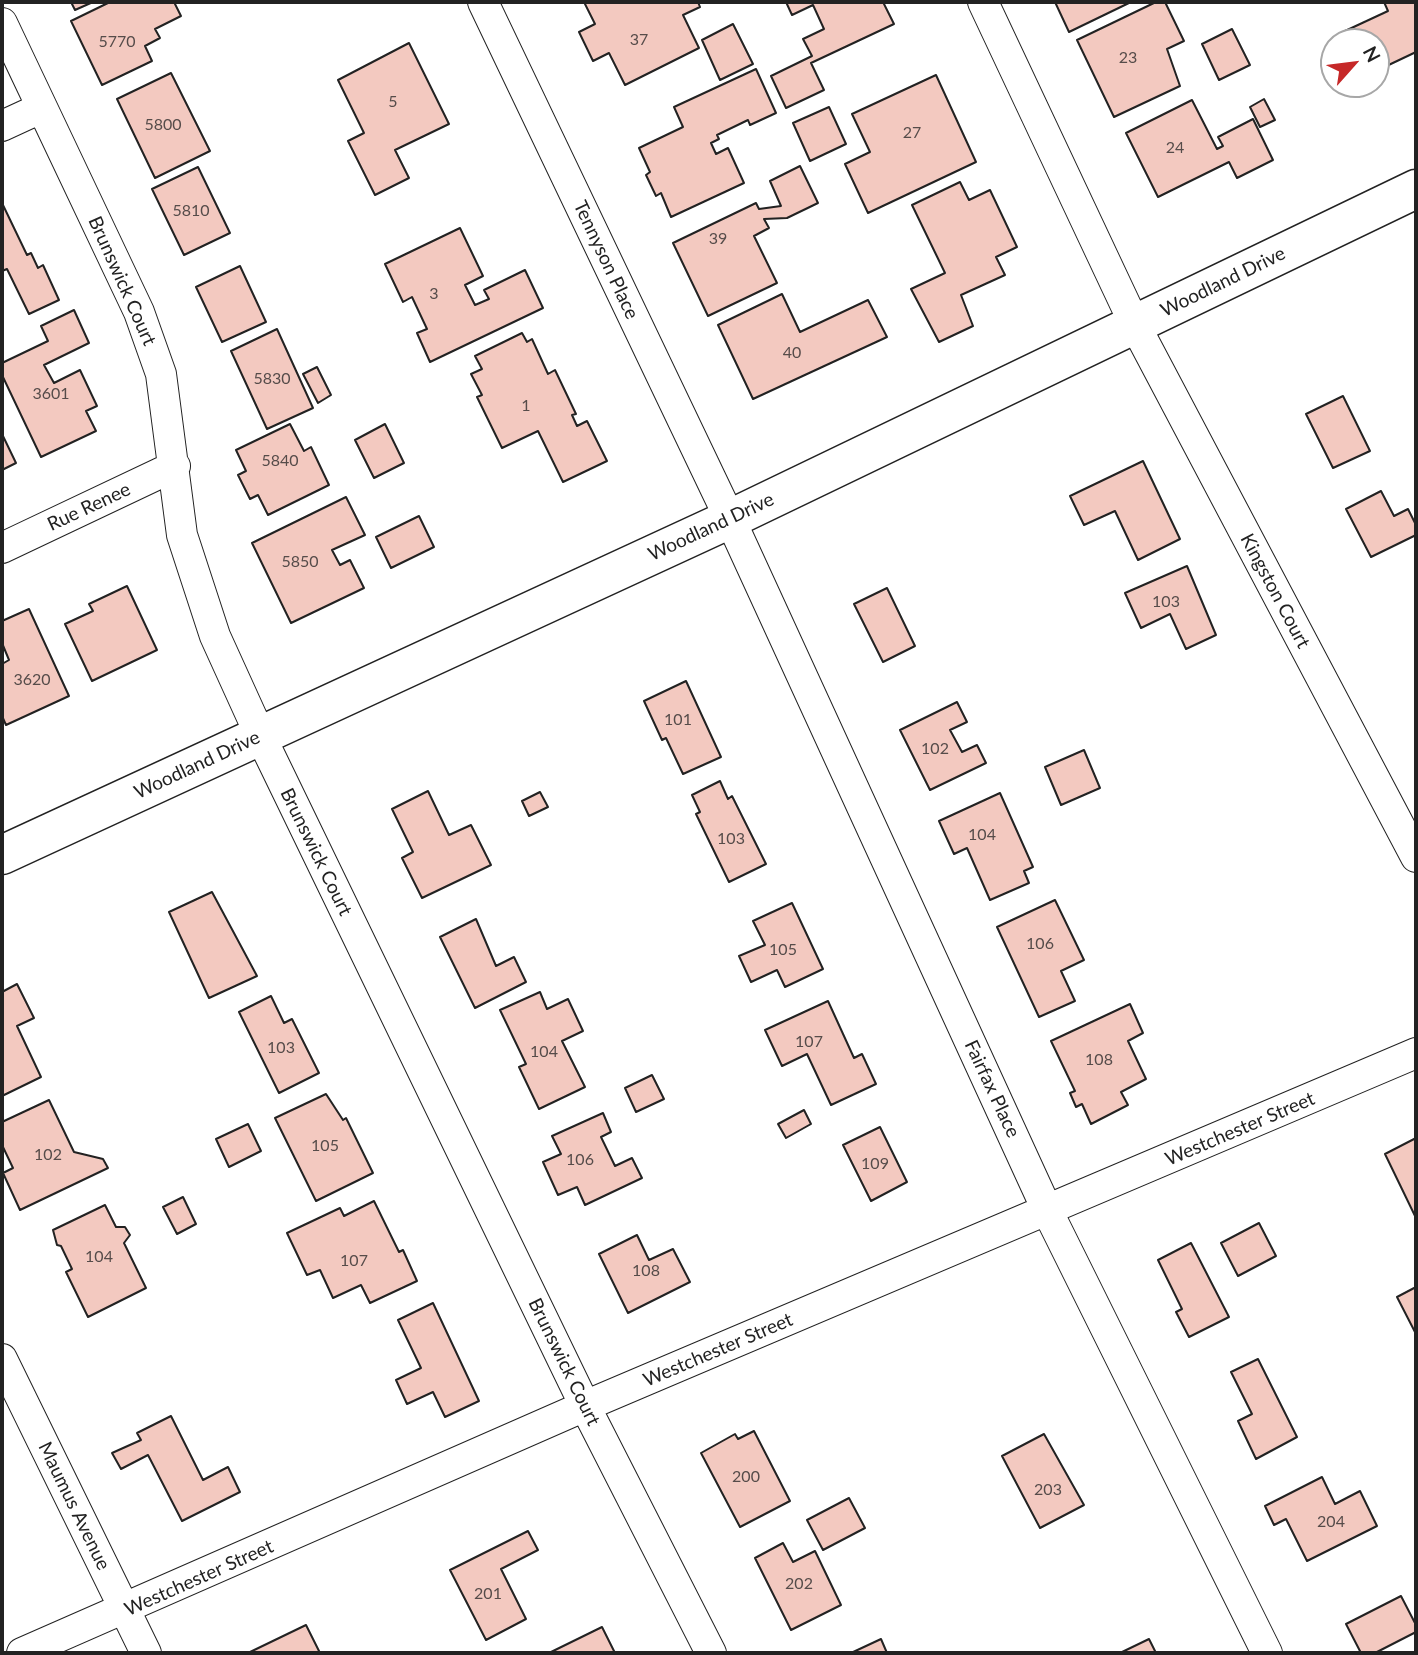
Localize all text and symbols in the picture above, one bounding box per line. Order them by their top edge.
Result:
north arrow [1320,28,1390,98]
house number: 37 [630,30,648,50]
house number: 5770 [98,32,136,52]
text: N [1359,42,1386,66]
house number: 23 [1119,48,1137,68]
house number: 5 [388,92,398,112]
house number: 5800 [144,115,182,135]
house number: 27 [903,123,921,143]
house number: 24 [1166,138,1184,158]
street label: Tennyson Place [569,197,643,323]
house number: 5810 [172,201,210,221]
street label: Brunswick Court [83,213,161,349]
house number: 39 [709,229,727,249]
street label: Woodland Drive [1157,242,1289,322]
house number: 3 [429,284,439,304]
house number: 40 [783,343,801,363]
house number: 5830 [253,369,291,389]
house number: 3601 [32,384,70,404]
house number: 1 [521,396,531,416]
house number: 5840 [261,451,299,471]
street label: Rue Renee [44,478,134,536]
street label: Woodland Drive [645,488,777,566]
street label: Kingston Court [1235,530,1315,652]
house number: 5850 [281,552,319,572]
house number: 103 [1152,592,1180,612]
house number: 3620 [13,670,51,690]
house number: 101 [664,710,692,730]
street label: Woodland Drive [131,726,263,804]
house number: 102 [921,739,949,759]
street label: Brunswick Court [275,785,357,919]
house number: 104 [968,825,996,845]
house number: 103 [717,829,745,849]
house number: 106 [1026,934,1054,954]
house number: 105 [769,940,797,960]
house number: 107 [795,1032,823,1052]
street label: Fairfax Place [960,1037,1024,1141]
house number: 103 [267,1038,295,1058]
house number: 104 [530,1042,558,1062]
house number: 108 [1085,1050,1113,1070]
street label: Westchester Street [1162,1087,1318,1171]
house number: 105 [311,1136,339,1156]
house number: 102 [34,1145,62,1165]
house number: 106 [566,1150,594,1170]
house number: 109 [861,1154,889,1174]
house number: 104 [85,1247,113,1267]
house number: 107 [340,1251,368,1271]
house number: 108 [632,1261,660,1281]
street label: Brunswick Court [523,1295,605,1429]
street label: Westchester Street [640,1308,796,1392]
street label: Maumus Avenue [33,1438,115,1574]
house number: 200 [732,1467,760,1487]
house number: 203 [1034,1480,1062,1500]
house number: 204 [1317,1512,1345,1532]
street label: Westchester Street [121,1535,277,1621]
house number: 202 [785,1574,813,1594]
house number: 201 [474,1584,502,1604]

